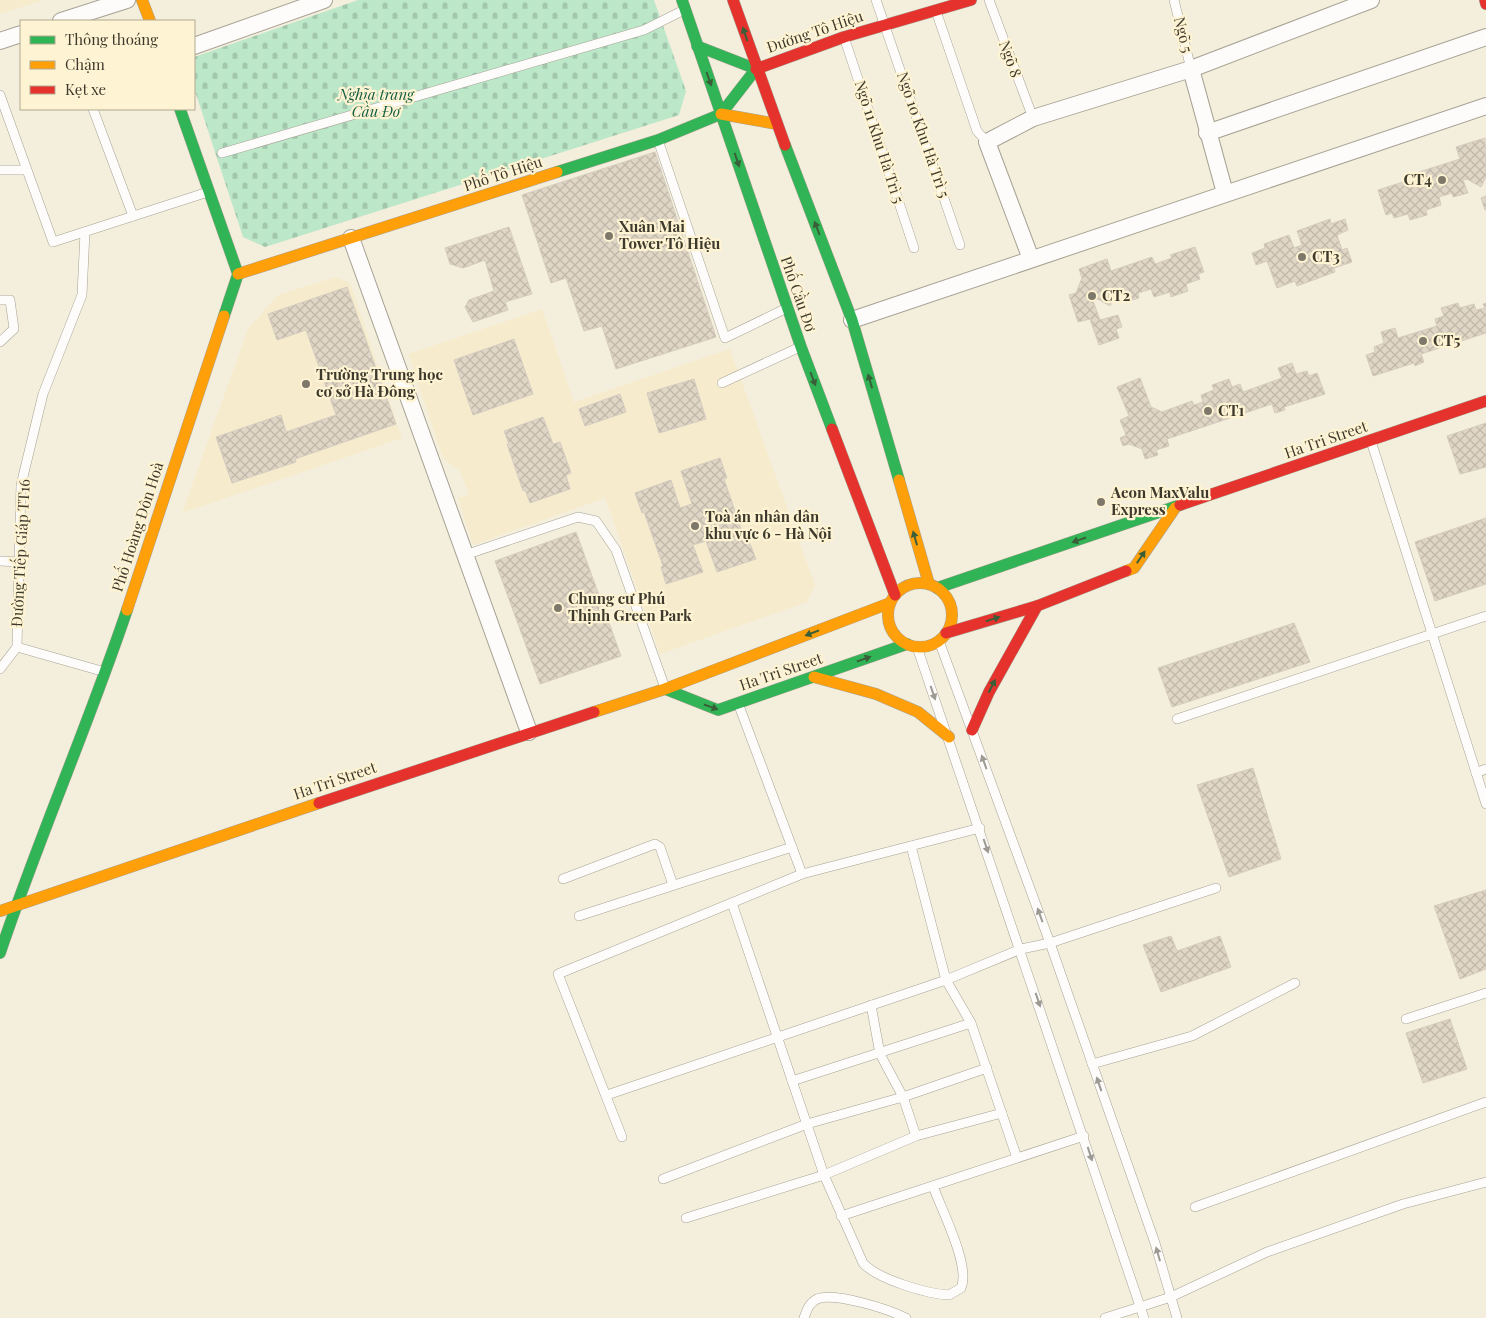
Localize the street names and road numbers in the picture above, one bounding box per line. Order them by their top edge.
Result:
street label: Đường Tô Hiệu [764,5,866,57]
street label: Ngõ 5 [1170,15,1198,55]
street label: Ngõ 8 [995,37,1027,80]
street label: Ngõ 10 Khu Hà Trì 5 [893,69,955,200]
street label: Ngõ 11 Khu Hà Trì 5 [851,78,909,206]
street label: Phố Tô Hiệu [460,150,545,195]
street label: Phố Cầu Đơ [777,253,822,334]
street label: Ha Tri Street [1282,415,1370,463]
street label: Phố Hoàng Đôn Hoà [106,459,168,594]
street label: Đường Tiếp Giáp TT16 [5,478,34,627]
street label: Ha Tri Street [737,647,825,695]
street label: Ha Tri Street [291,756,379,804]

